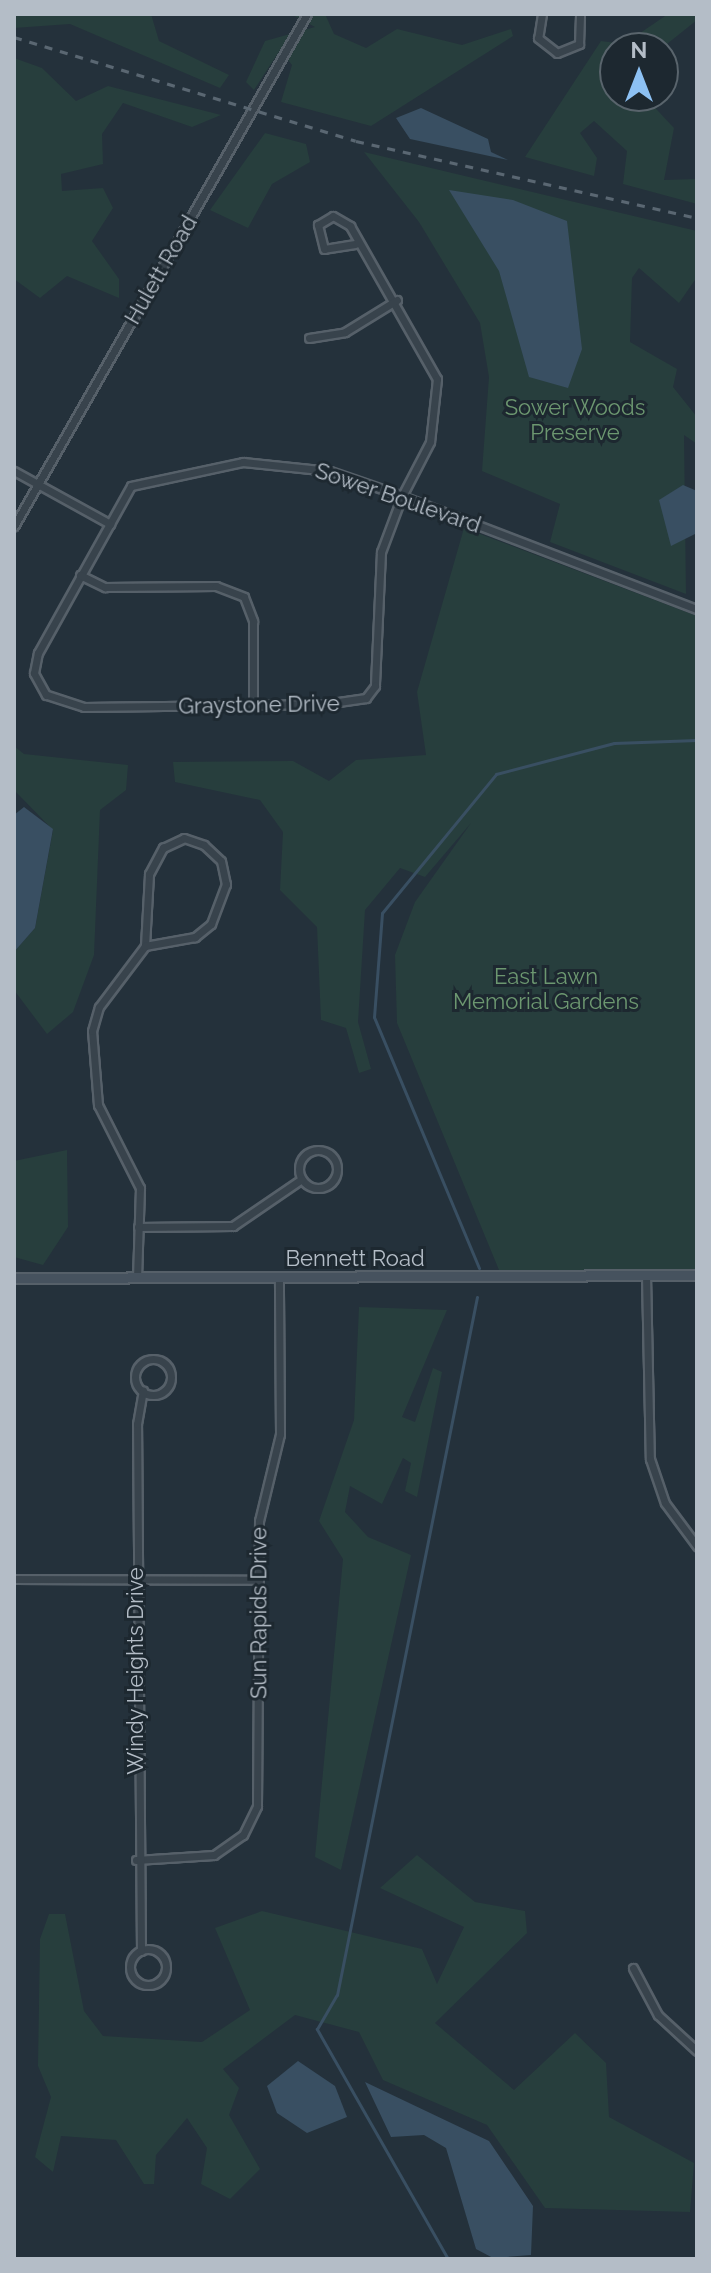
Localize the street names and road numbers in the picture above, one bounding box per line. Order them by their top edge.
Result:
street label: Hulett Road [119,211,203,329]
street label: Sower Boulevard [312,457,484,539]
street label: Graystone Drive [178,690,340,720]
street label: Bennett Road [285,1246,425,1272]
street label: Sun Rapids Drive [246,1527,272,1699]
street label: Windy Heights Drive [123,1567,149,1775]

